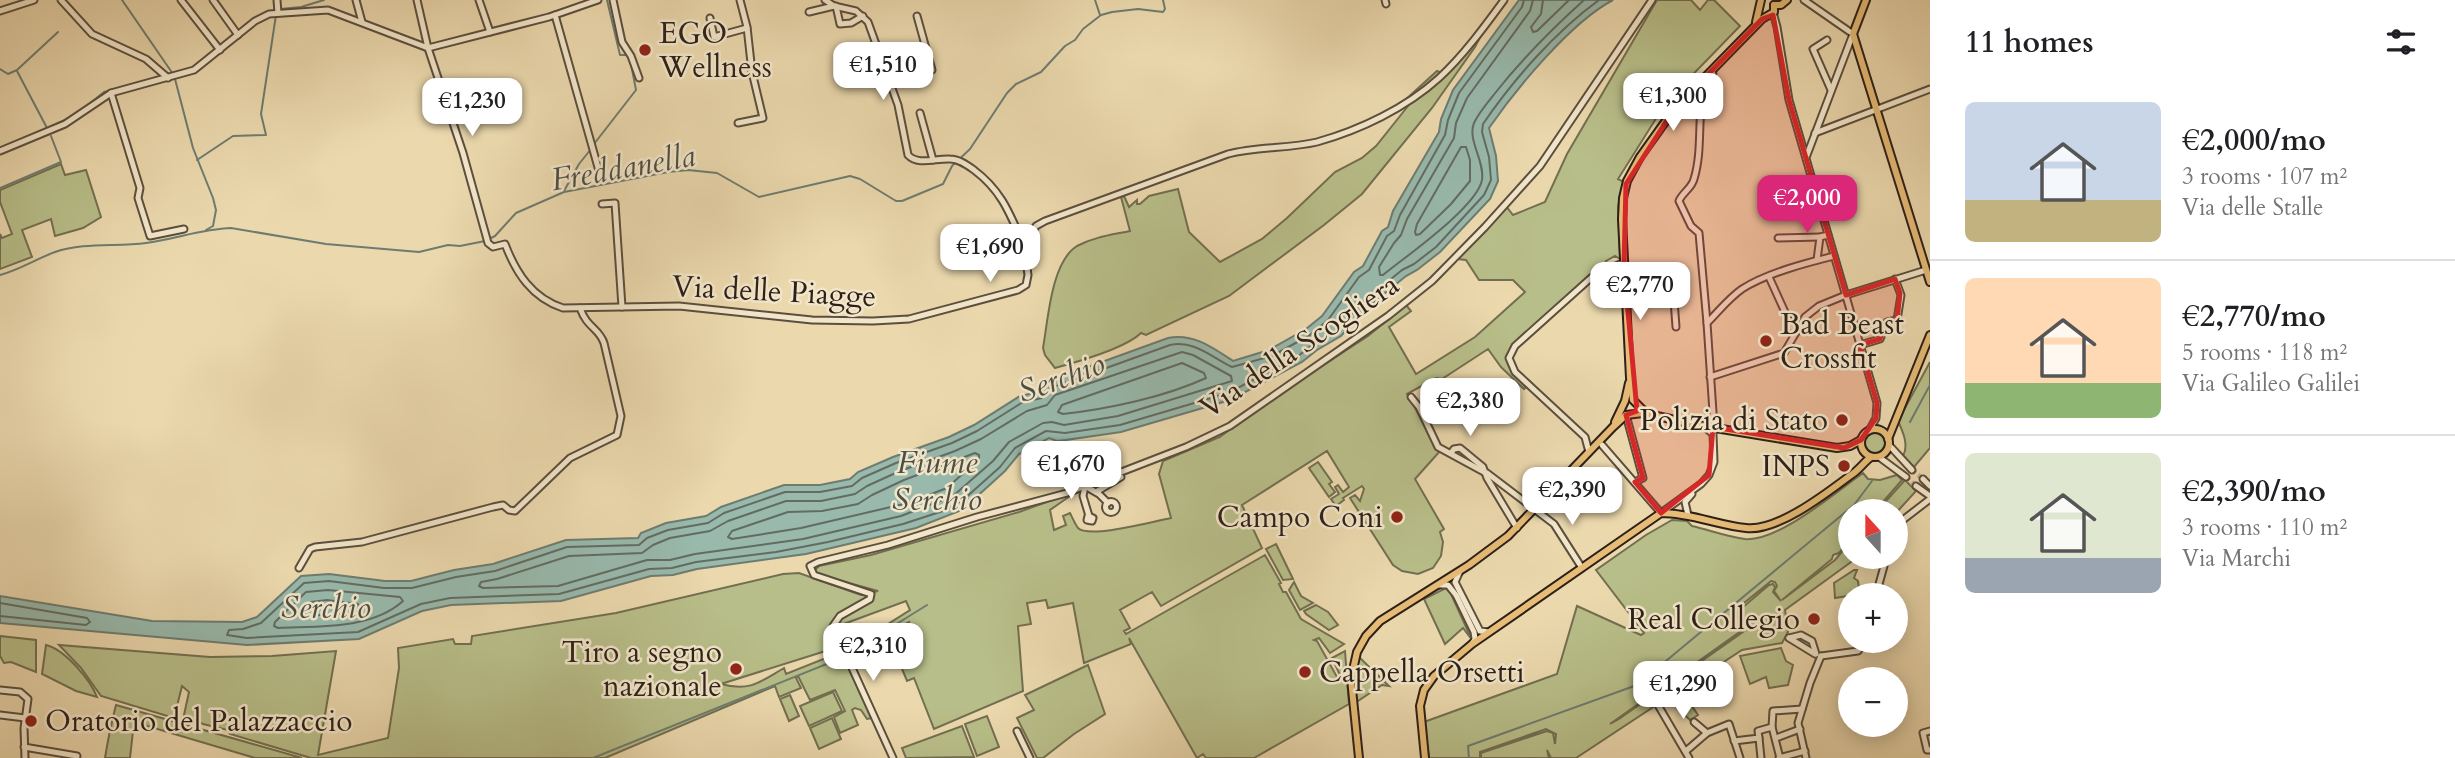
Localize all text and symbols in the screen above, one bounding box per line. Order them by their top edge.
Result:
place label: EGO Wellness [658,13,772,88]
text: 11 homes [1965,22,2094,63]
icon: filters [2382,23,2420,61]
marker: EGO Wellness [637,42,653,58]
pin: €1,510 [826,42,940,102]
text: €1,510 [849,49,917,80]
pin: €1,300 [1616,74,1730,133]
pin: €1,230 [415,78,529,138]
text: €1,300 [1639,80,1707,111]
text: €1,230 [438,85,506,116]
text: €2,000/mo [2182,120,2326,161]
icon: home [2021,130,2105,214]
water label: Freddanella [548,134,699,202]
text: 3 rooms · 107 m² [2182,161,2347,192]
pin: €2,000 [1750,176,1864,235]
text: €2,000 [1773,182,1841,213]
text: Via delle Stalle [2182,192,2323,223]
pin: €1,690 [933,224,1047,284]
text: €1,690 [956,231,1024,262]
pin: €2,770 [1583,262,1697,322]
street label: Via della Scogliera [1191,264,1407,428]
street label: Via delle Piagge [671,266,877,317]
text: €2,770 [1606,269,1674,300]
text: €2,770/mo [2182,296,2326,337]
place label: Bad Beast Crossfit [1780,304,1904,379]
icon: home [2021,306,2105,390]
marker: Bad Beast Crossfit [1758,333,1774,349]
text: 5 rooms · 118 m² [2182,337,2347,368]
water label: Serchio [1012,342,1111,414]
text: Via Galileo Galilei [2182,368,2360,399]
pin: €2,380 [1413,378,1527,438]
text: €2,380 [1436,385,1504,416]
place label: Polizia di Stato [1639,400,1828,441]
marker: Polizia di Stato [1834,412,1850,428]
water label: Fiume Serchio [892,441,982,522]
pin: €1,670 [1014,442,1128,501]
place label: INPS [1761,446,1830,487]
text: €1,670 [1037,448,1105,479]
marker: INPS [1836,458,1852,474]
pin: €2,390 [1515,468,1629,527]
text: €2,390/mo [2182,471,2326,512]
text: €2,390 [1538,474,1606,505]
icon: home [2021,481,2105,565]
place label: Campo Coni [1217,497,1383,538]
north arrow [1838,499,1908,569]
map controls [1838,499,1908,737]
marker: Campo Coni [1389,509,1405,525]
text: 3 rooms · 110 m² [2182,512,2347,543]
text: Via Marchi [2182,543,2291,574]
button: + [1838,583,1908,653]
water label: Serchio [281,586,371,630]
place label: Real Collegio [1627,599,1800,640]
marker: Real Collegio [1806,611,1822,627]
pin: €2,310 [816,624,930,683]
text: €2,310 [839,630,907,661]
place label: Tiro a segno nazionale [562,632,722,707]
place label: Cappella Orsetti [1319,652,1525,693]
marker: Tiro a segno nazionale [728,661,744,677]
pin: €1,290 [1626,662,1740,721]
marker: Cappella Orsetti [1297,664,1313,680]
button: − [1838,667,1908,737]
text: €1,290 [1649,668,1717,699]
place label: Oratorio del Palazzaccio [45,701,353,742]
marker: Oratorio del Palazzaccio [23,713,39,729]

